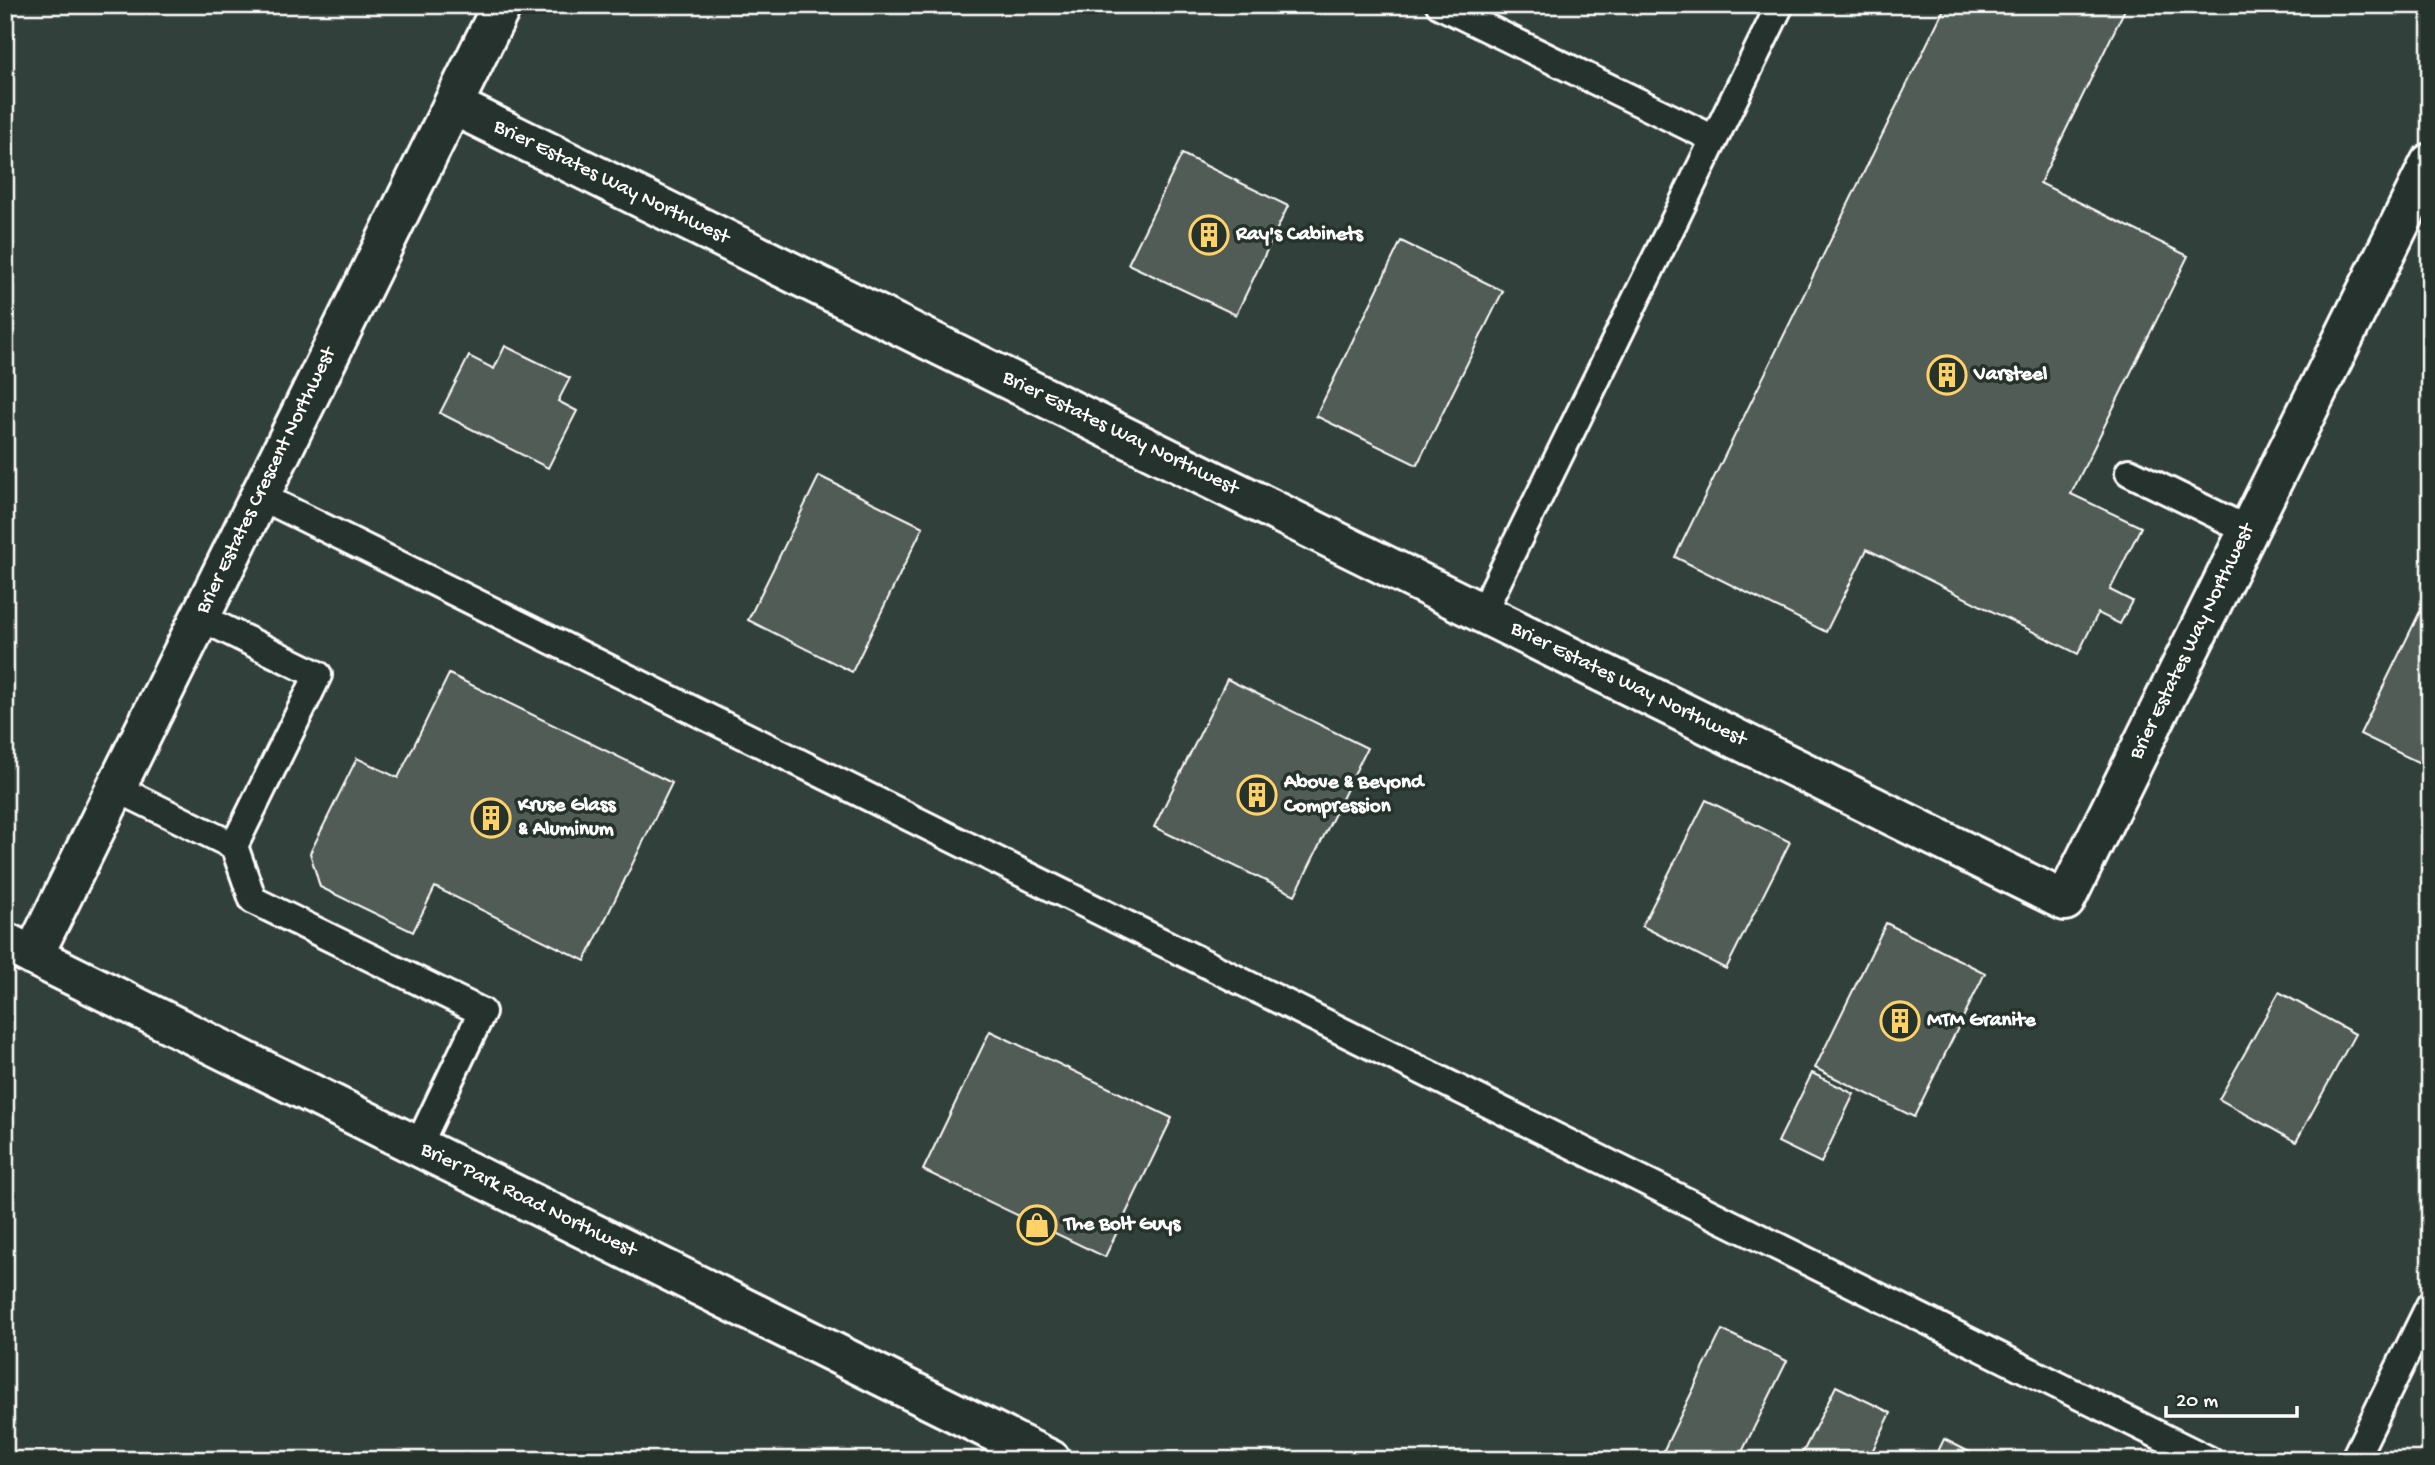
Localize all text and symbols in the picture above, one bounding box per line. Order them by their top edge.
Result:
street label: Brier Estates Way Northwest [488,114,735,252]
building icon: Ray's Cabinets [1188,214,1230,256]
place label: Ray's Cabinets [1235,223,1364,248]
street label: Brier Estates Crescent Northwest [191,342,344,619]
building icon: Varsteel [1926,354,1968,396]
place label: Varsteel [1973,363,2048,388]
street label: Brier Estates Way Northwest [997,365,1244,503]
street label: Brier Estates Way Northwest [2124,518,2262,765]
street label: Brier Estates Way Northwest [1505,616,1752,754]
place label: Above & Beyond Compression [1283,771,1426,820]
building icon: Above & Beyond Compression [1236,774,1278,816]
place label: Kruse Glass & Aluminum [517,794,617,843]
building icon: Kruse Glass & Aluminum [470,797,512,839]
building icon: MTM Granite [1879,1000,1921,1042]
place label: MTM Granite [1927,1009,2037,1034]
street label: Brier Park Road Northwest [415,1137,642,1265]
shop icon: The Bolt Guys [1016,1204,1058,1246]
place label: The Bolt Guys [1062,1213,1181,1238]
scale bar [2166,1374,2297,1418]
text: 20 m [2176,1390,2218,1415]

